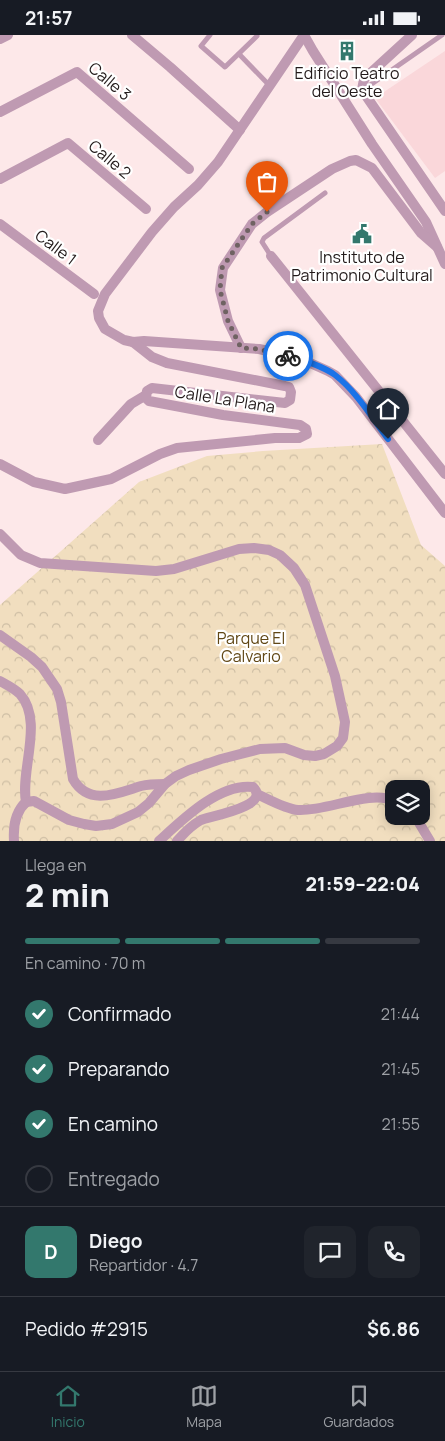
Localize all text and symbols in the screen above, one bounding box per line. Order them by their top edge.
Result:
text: 21:57 [25,5,72,31]
building icon: Edificio Teatro del Oeste [336,40,358,62]
street label: Calle 3 [84,57,136,105]
place label: Edificio Teatro del Oeste [295,62,399,102]
street label: Calle 2 [84,135,136,183]
pin [246,161,288,212]
icon: bag [253,168,281,196]
public building icon: Instituto de Patrimonio Cultural [351,223,373,245]
street label: Calle 1 [31,224,81,270]
place label: Instituto de Patrimonio Cultural [291,246,433,286]
courier [263,331,313,381]
icon: bike [274,342,302,370]
street label: Calle La Plana [173,380,277,418]
pin [367,388,409,439]
icon: home [374,395,402,423]
park label: Parque El Calvario [217,627,285,667]
map controls [385,780,430,825]
button: layers [385,780,430,825]
text: Llega en [25,854,86,876]
text: 21:59–22:04 [306,871,420,897]
text: 2 min [25,873,110,917]
text: En camino · 70 m [25,952,145,974]
icon: check [25,1000,53,1028]
text: Confirmado [68,1001,172,1027]
text: 21:44 [381,1003,420,1025]
icon: check [25,1055,53,1083]
text: Preparando [68,1056,170,1082]
text: 21:45 [381,1058,420,1080]
icon: check [25,1110,53,1138]
text: En camino [68,1111,158,1137]
text: 21:55 [381,1113,420,1135]
text: Entregado [68,1166,160,1192]
button: chat [304,1226,356,1278]
button: phone [368,1226,420,1278]
text: Diego [89,1228,143,1254]
text: D [44,1239,58,1265]
text: Repartidor · 4.7 [89,1254,198,1276]
text: Pedido #2915 [25,1316,148,1342]
text: $6.86 [367,1316,420,1342]
tab: Inicio [51,1382,85,1431]
tab: Mapa [186,1382,222,1431]
tab: Guardados [323,1382,394,1431]

